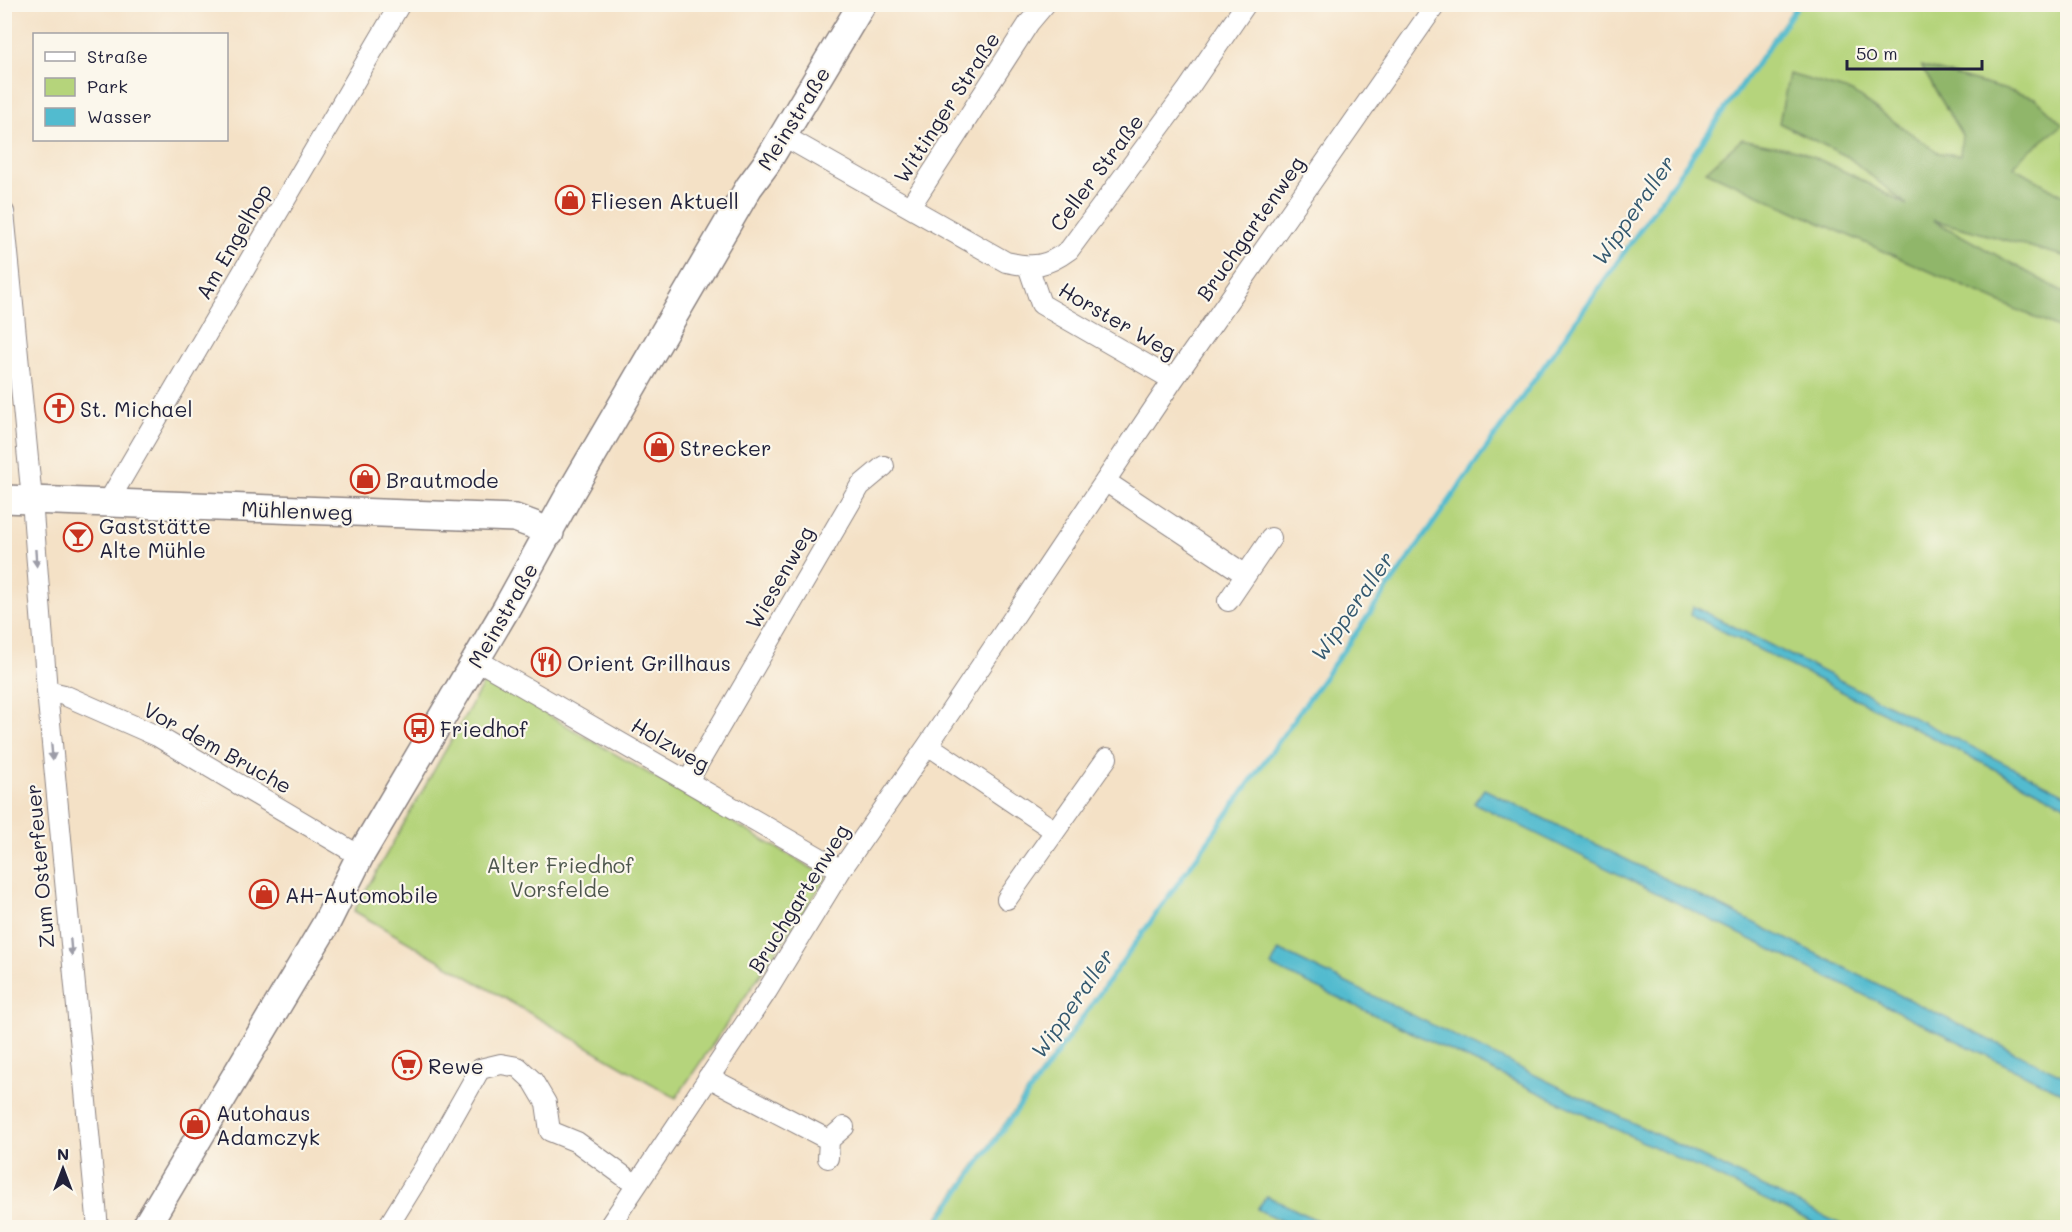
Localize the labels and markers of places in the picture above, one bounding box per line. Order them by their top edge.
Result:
shop icon: Fliesen Aktuell [554,184,586,216]
place label: Fliesen Aktuell [591,187,739,214]
church icon: St. Michael [43,392,75,424]
place label: St. Michael [80,395,193,422]
shop icon: Strecker [643,431,675,463]
place label: Strecker [680,434,772,461]
shop icon: Brautmode [349,463,381,495]
place label: Brautmode [386,466,499,493]
place label: Gaststätte Alte Mühle [99,512,211,563]
bar icon: Gaststätte Alte Mühle [62,521,94,553]
restaurant icon: Orient Grillhaus [530,646,562,678]
place label: Orient Grillhaus [567,649,731,676]
bus stop icon: Friedhof [403,712,435,744]
place label: Friedhof [440,715,528,742]
shop icon: AH-Automobile [248,878,280,910]
place label: AH-Automobile [285,881,438,908]
supermarket icon: Rewe [391,1049,423,1081]
place label: Rewe [428,1052,484,1079]
place label: Autohaus Adamczyk [216,1099,320,1150]
shop icon: Autohaus Adamczyk [179,1108,211,1140]

